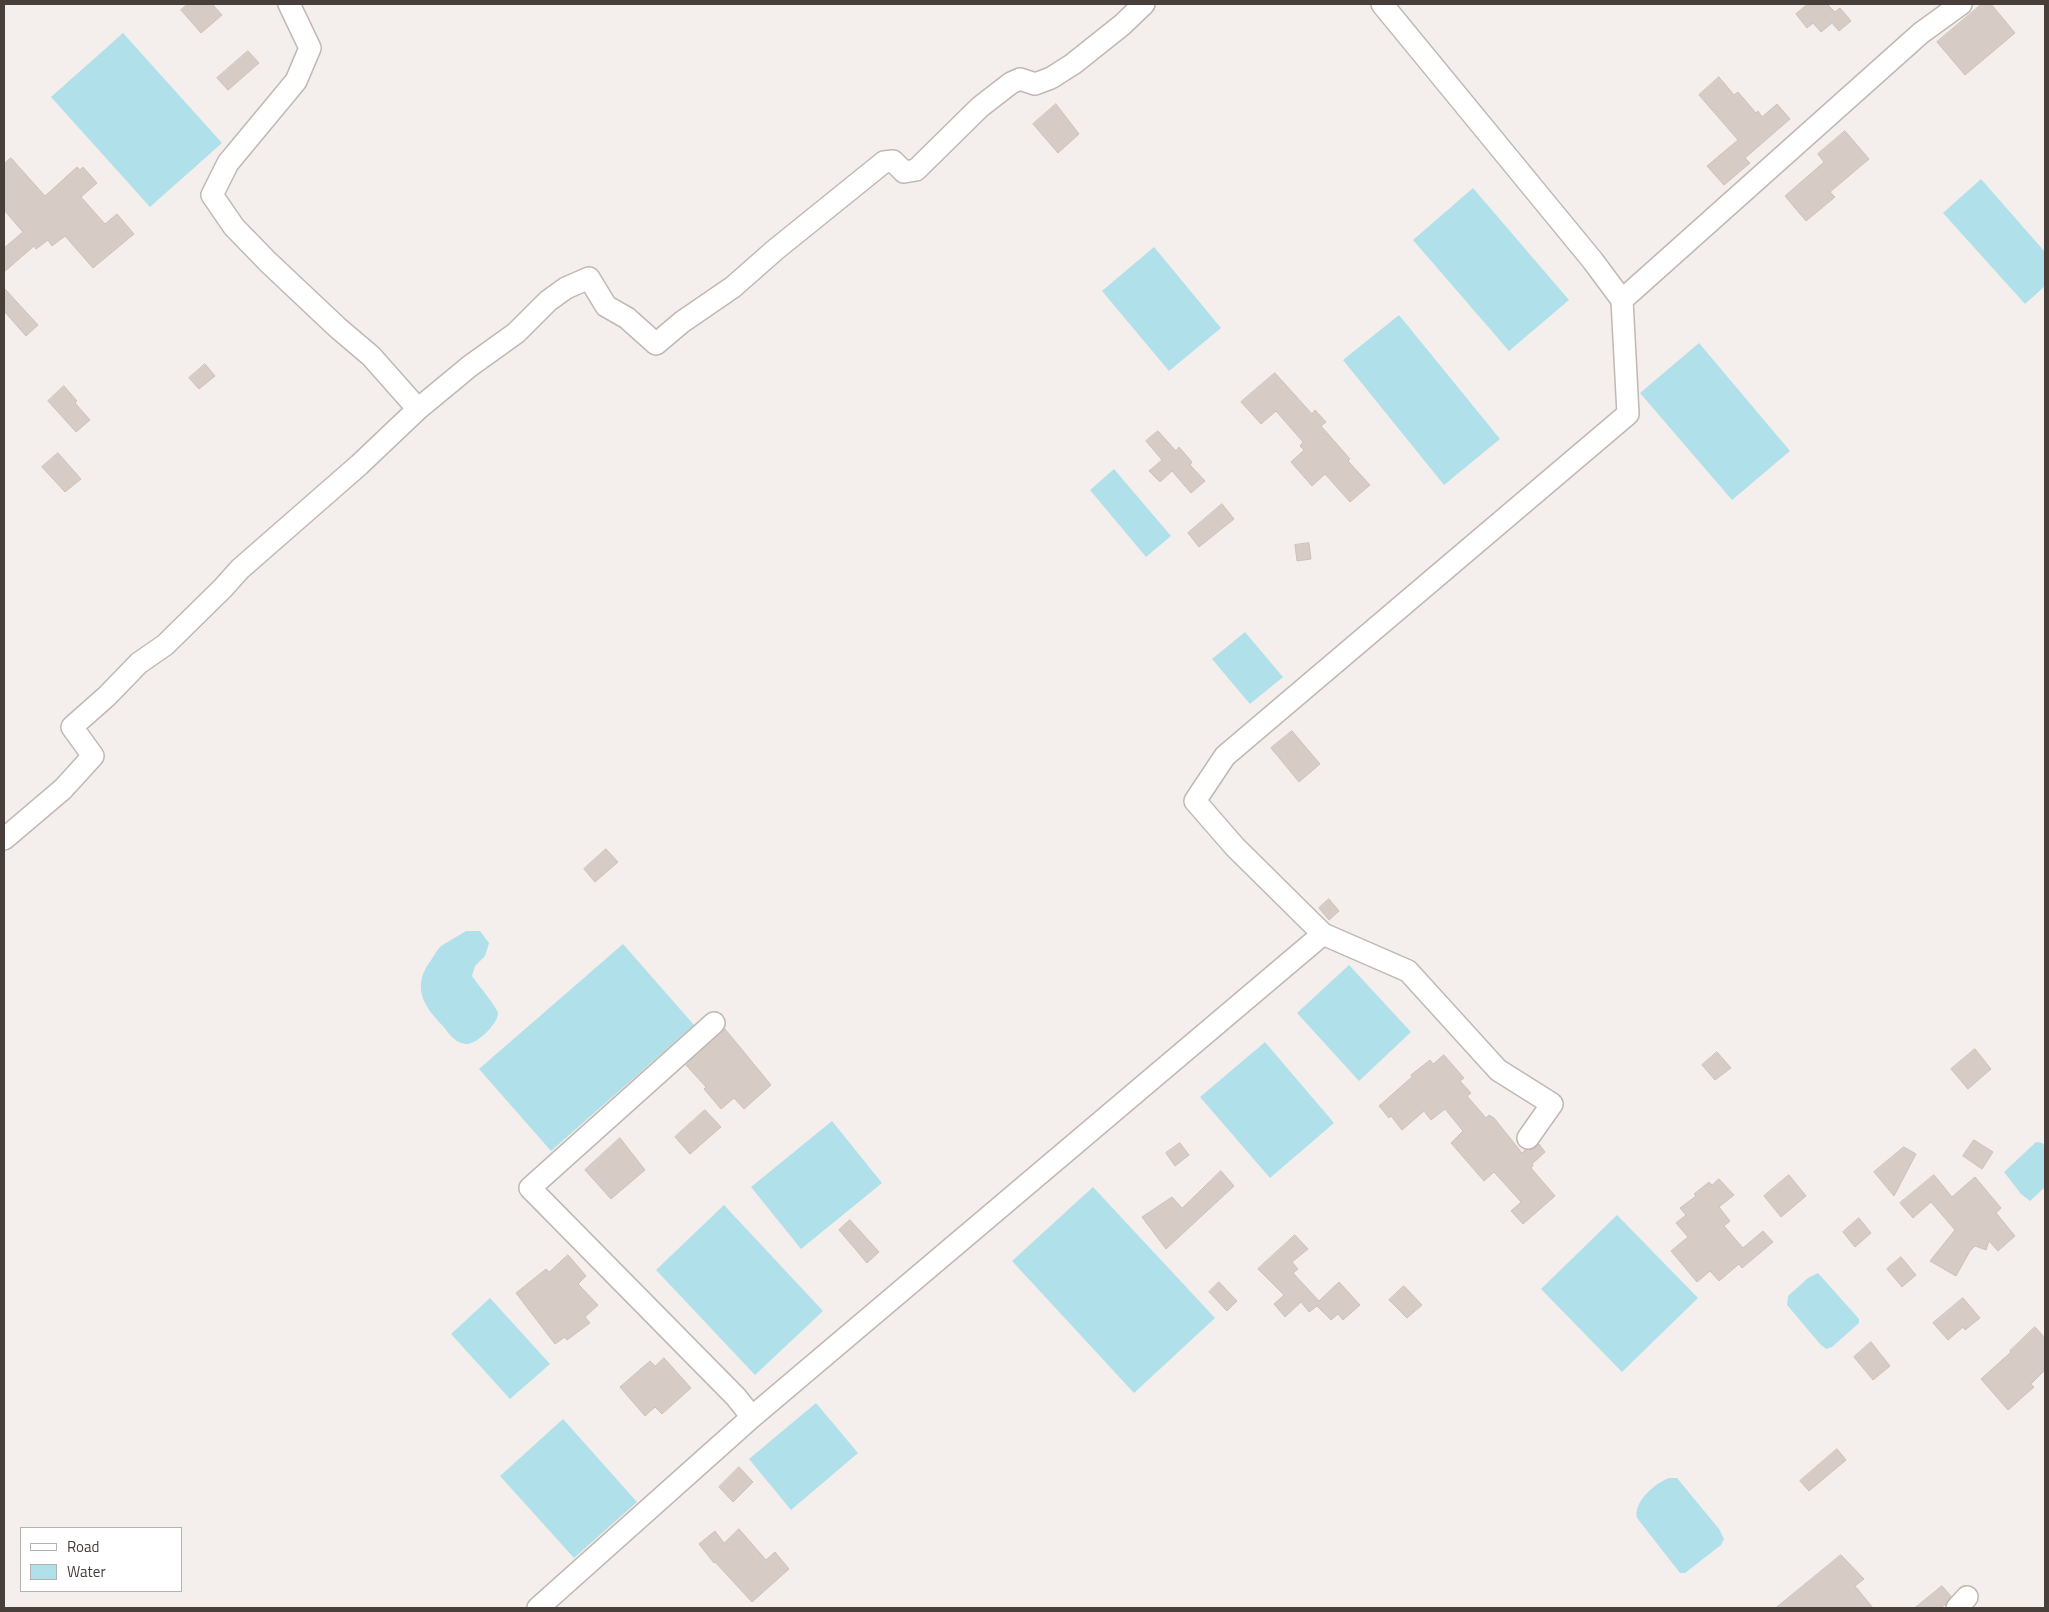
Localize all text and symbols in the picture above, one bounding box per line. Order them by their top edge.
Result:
legend [20,1527,182,1592]
text: Road [67,1535,99,1558]
text: Water [67,1560,106,1583]

